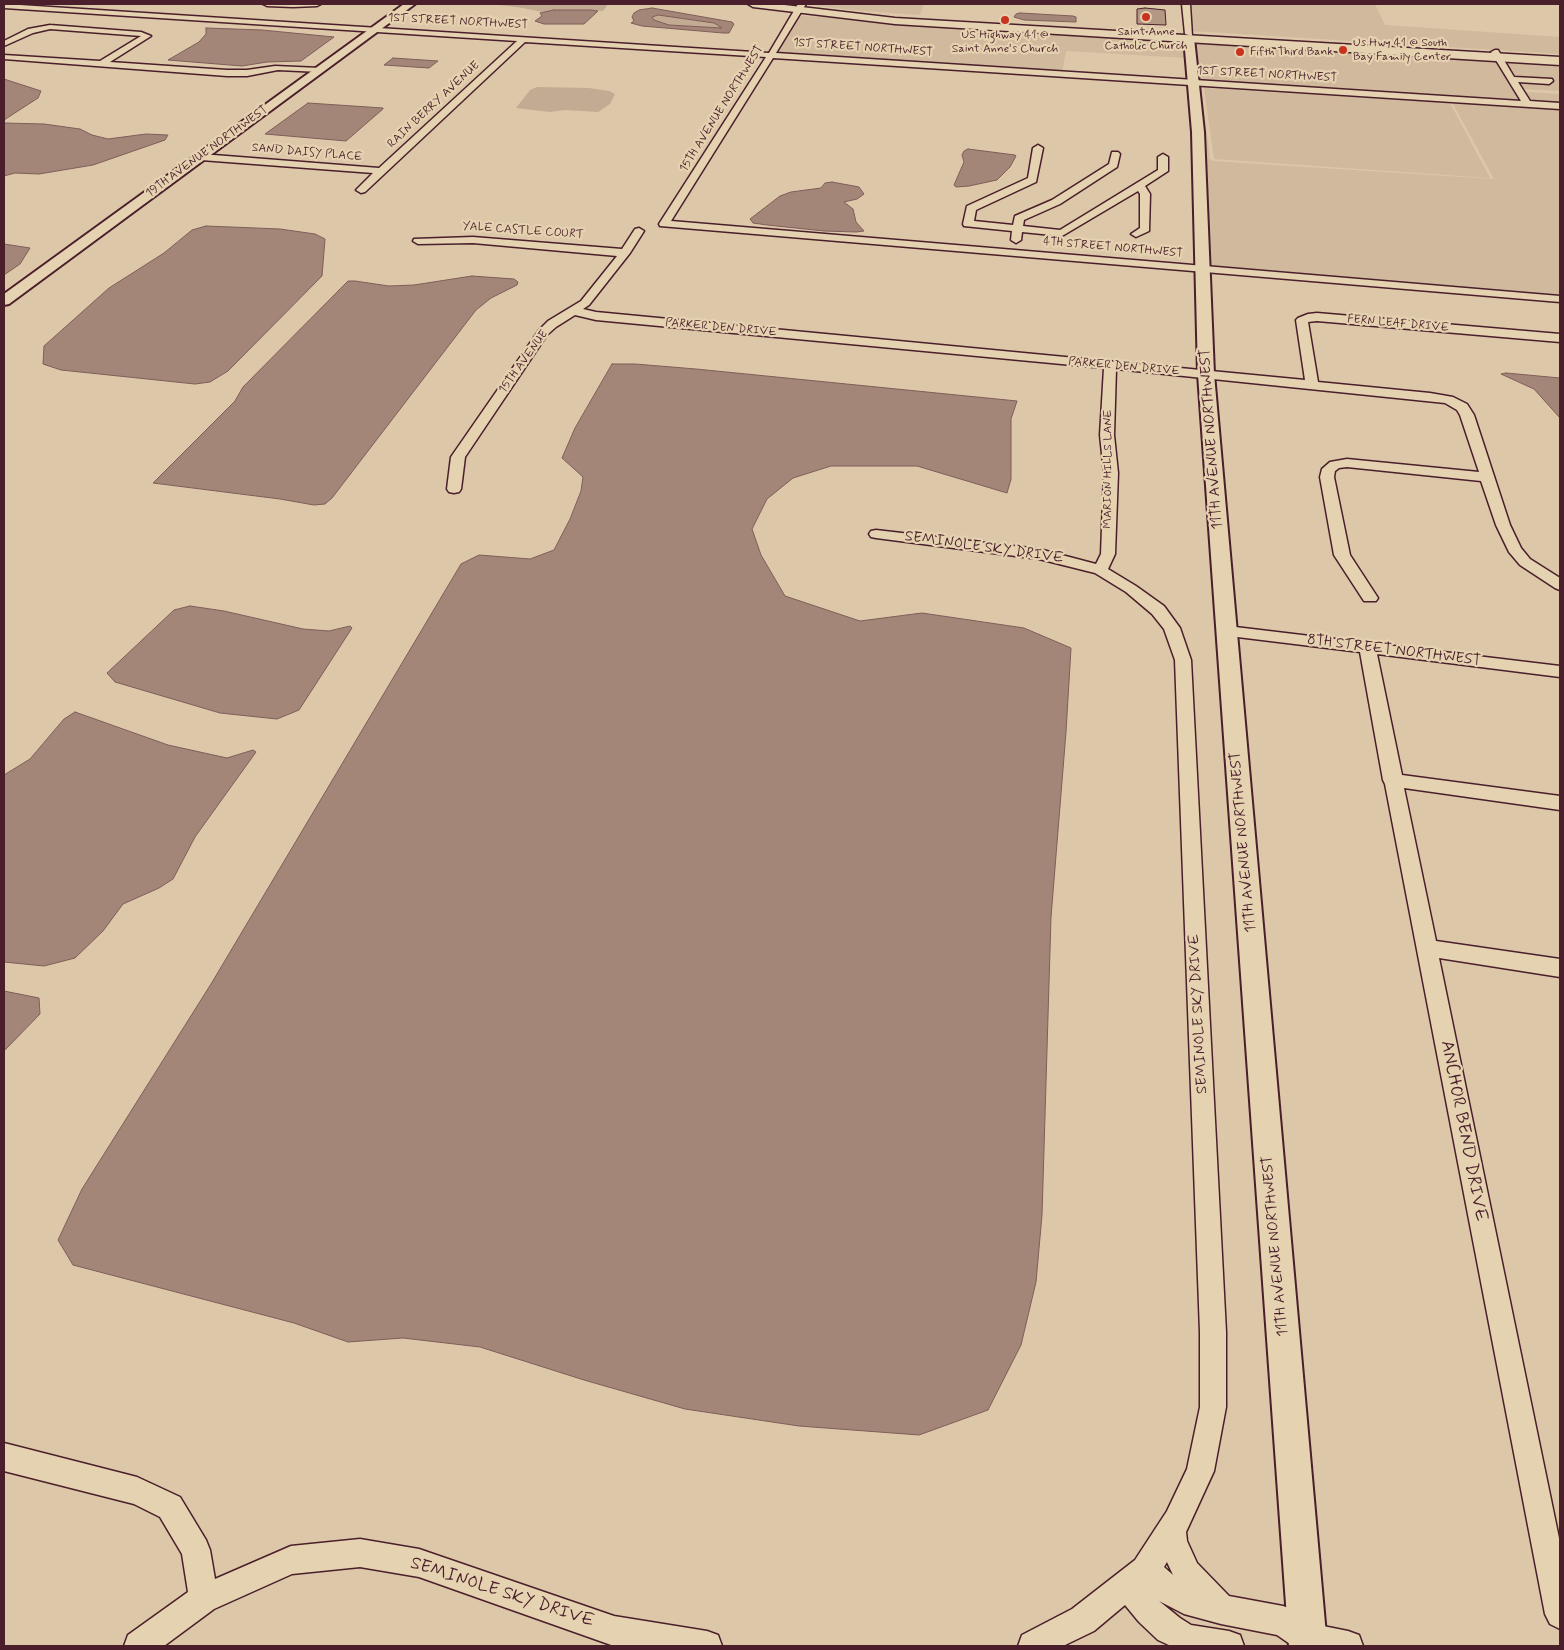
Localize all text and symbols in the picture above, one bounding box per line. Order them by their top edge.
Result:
street label: 1ST STREET NORTHWEST [388,11,528,33]
marker: Saint Anne Catholic Church [1140,11,1152,23]
marker: US Highway 41 @ Saint Anne's Church [999,14,1011,26]
place label: Saint Anne Catholic Church [1104,25,1188,53]
place label: US Highway 41 @ Saint Anne's Church [952,28,1058,56]
street label: 1ST STREET NORTHWEST [793,36,933,60]
place label: Us Hwy 41 @ South Bay Family Center [1353,36,1451,64]
street label: 15TH AVENUE NORTHWEST [677,43,767,175]
marker: Us Hwy 41 @ South Bay Family Center [1337,44,1349,56]
place label: Fifth Third Bank [1250,45,1333,59]
marker: Fifth Third Bank [1234,46,1246,58]
street label: RAIN BERRY AVENUE [385,59,483,151]
street label: 1ST STREET NORTHWEST [1197,64,1337,86]
street label: 19TH AVENUE NORTHWEST [143,103,271,201]
street label: SAND DAISY PLACE [251,141,363,165]
street label: YALE CASTLE COURT [462,220,584,242]
street label: 4TH STREET NORTHWEST [1043,235,1183,261]
street label: FERN LEAF DRIVE [1347,312,1449,336]
street label: PARKER DEN DRIVE [665,316,777,340]
street label: 15TH AVENUE [496,328,552,396]
street label: 11TH AVENUE NORTHWEST [1197,348,1227,530]
street label: PARKER DEN DRIVE [1068,355,1180,379]
street label: MARION HILLS LANE [1101,409,1115,529]
street label: SEMINOLE SKY DRIVE [903,528,1065,568]
street label: 8TH STREET NORTHWEST [1306,631,1482,671]
street label: 11TH AVENUE NORTHWEST [1227,751,1261,933]
street label: SEMINOLE SKY DRIVE [1186,934,1212,1094]
street label: ANCHOR BEND DRIVE [1435,1039,1491,1223]
street label: 11TH AVENUE NORTHWEST [1259,1155,1293,1337]
street label: SEMINOLE SKY DRIVE [407,1553,597,1633]

